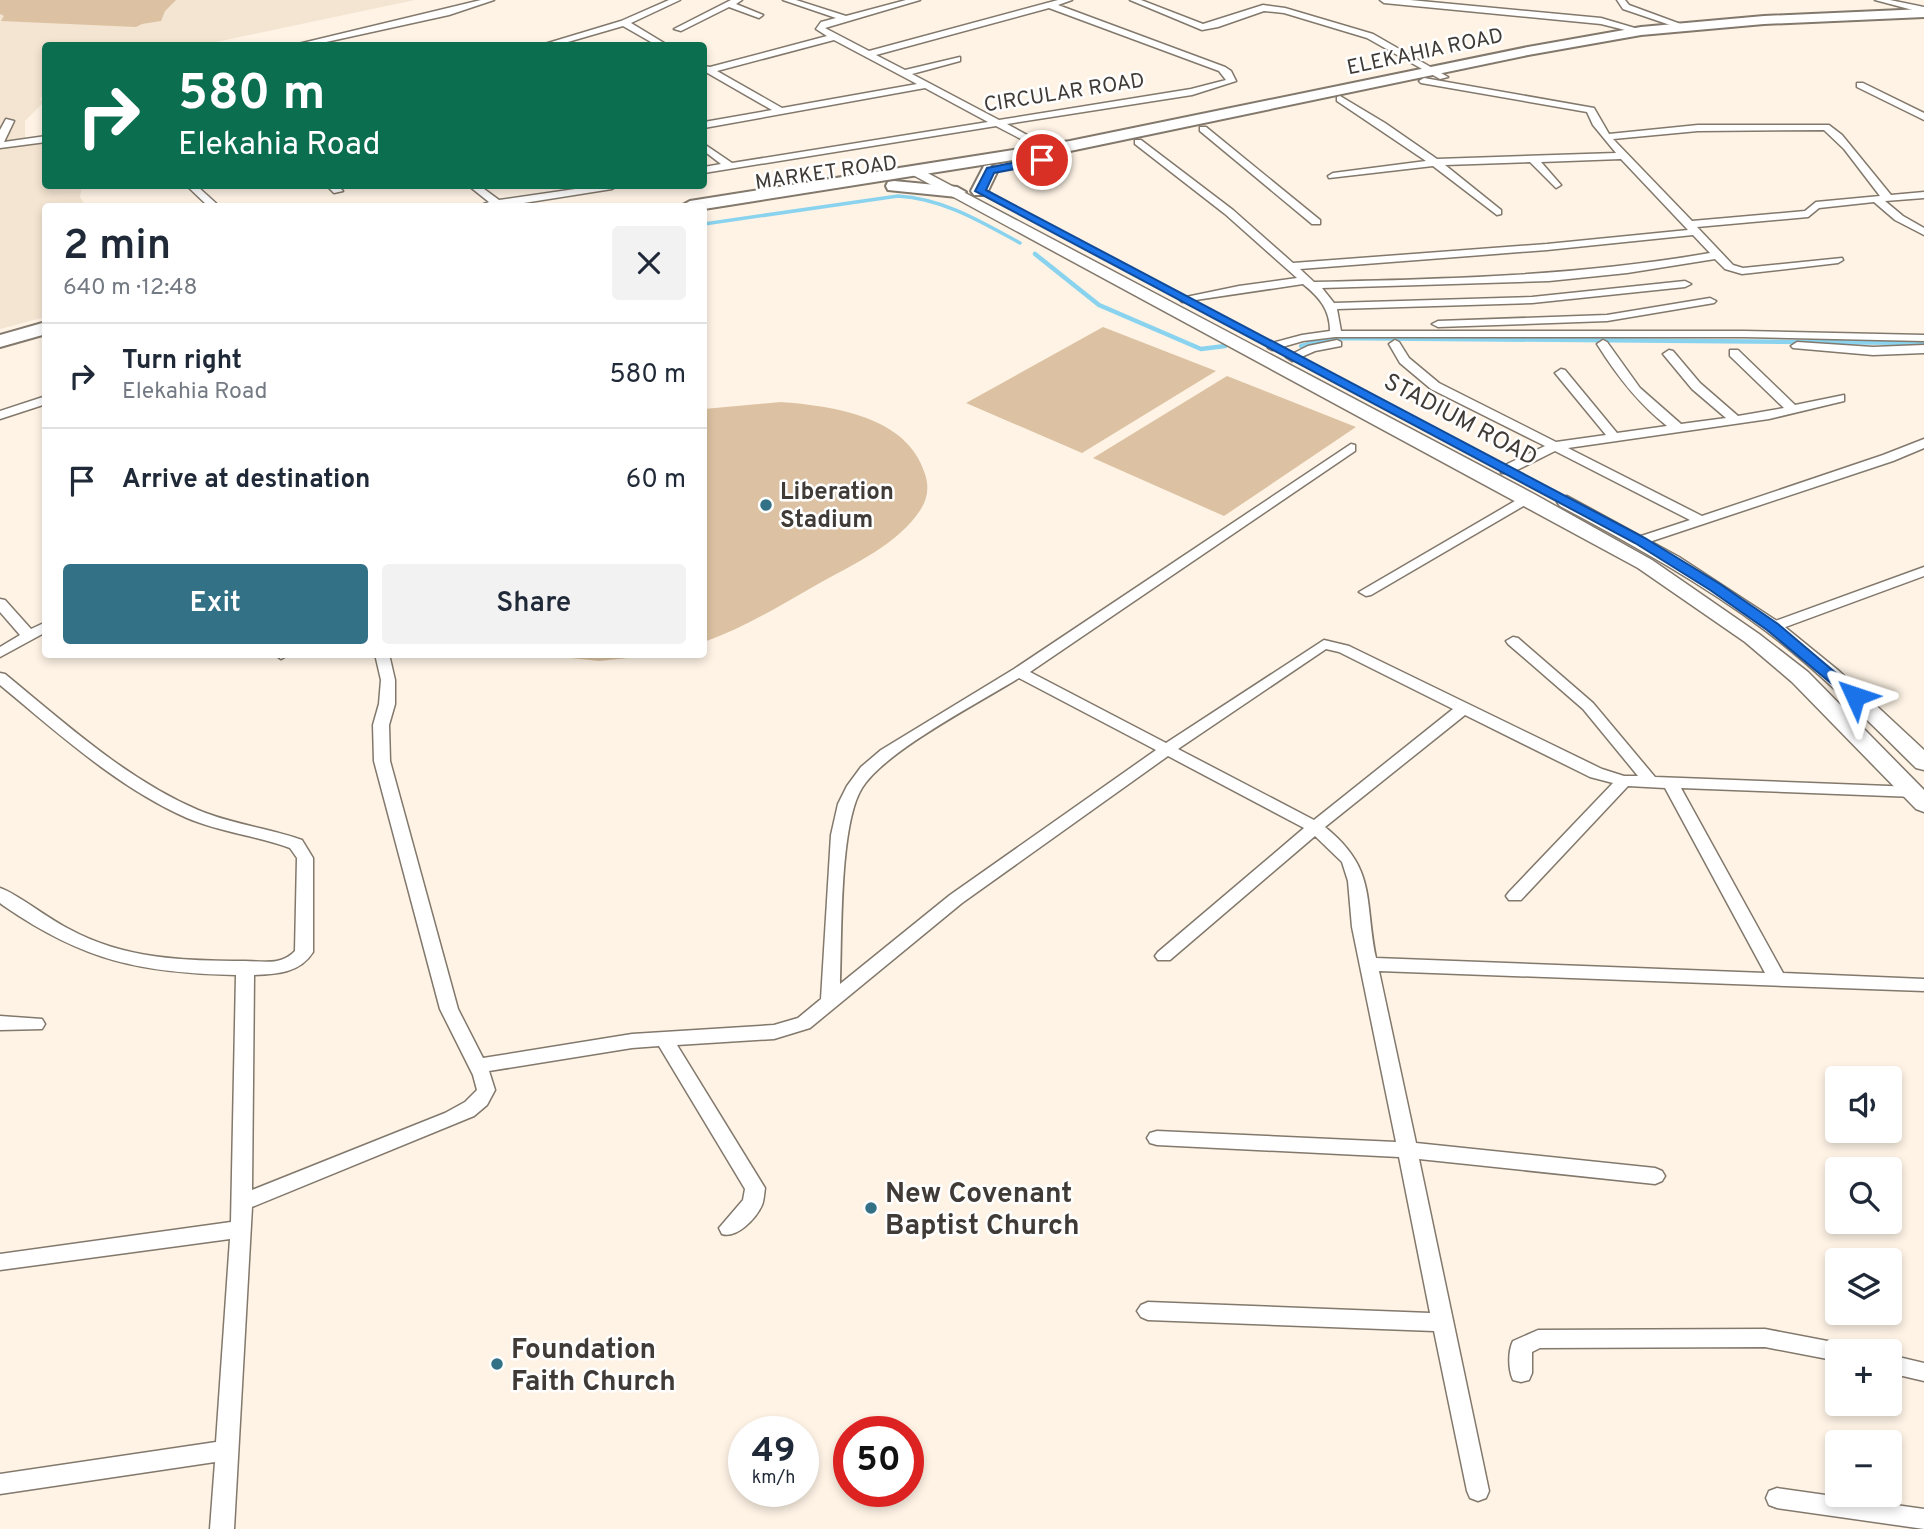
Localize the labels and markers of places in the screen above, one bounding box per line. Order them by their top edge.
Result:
pin [1012,130,1072,190]
place label: Liberation Stadium [780,478,894,536]
marker: Liberation Stadium [758,497,774,513]
place label: New Covenant Baptist Church [885,1177,1080,1245]
marker: New Covenant Baptist Church [863,1200,879,1216]
place label: Foundation Faith Church [511,1333,676,1401]
marker: Foundation Faith Church [489,1356,505,1372]

